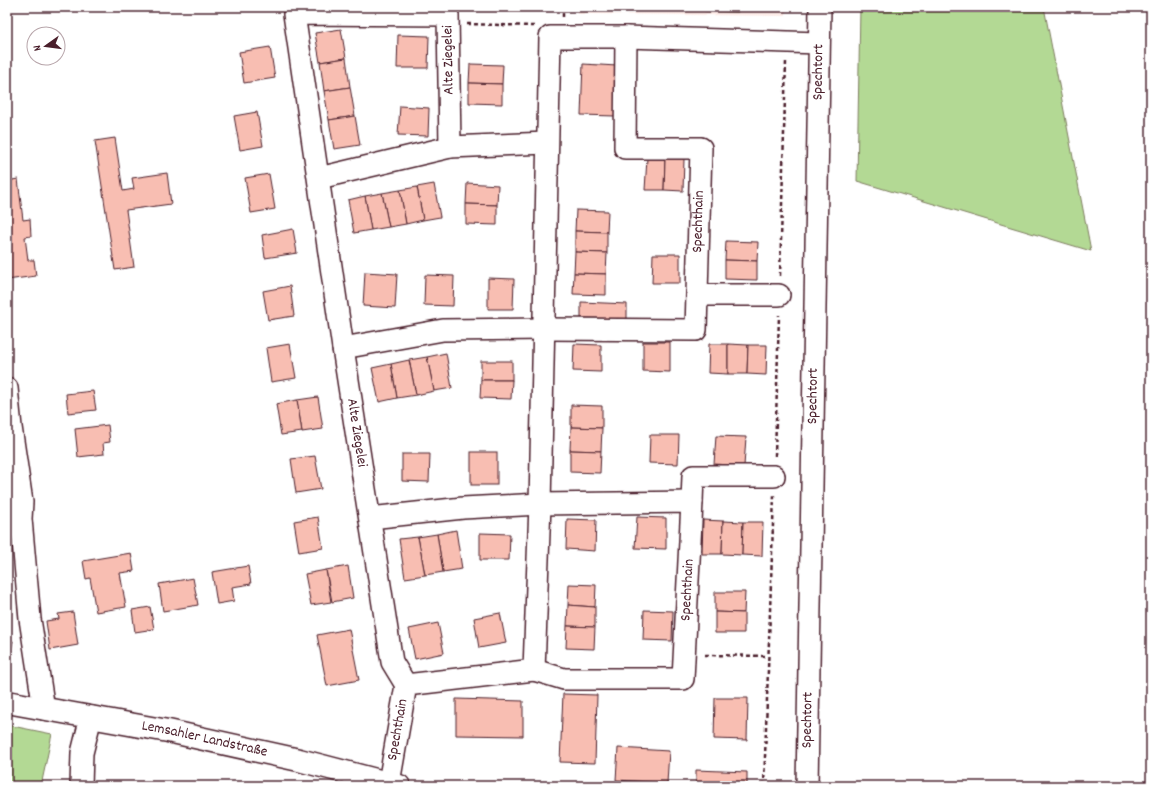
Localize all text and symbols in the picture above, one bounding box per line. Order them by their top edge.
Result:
street label: Alte Ziegelei [437,25,461,95]
north arrow [26,26,66,66]
text: N [30,43,47,53]
street label: Spechtort [807,43,830,100]
street label: Spechthain [687,190,711,253]
street label: Spechtort [802,367,825,424]
street label: Alte Ziegelei [340,397,372,469]
street label: Spechthain [675,558,701,622]
street label: Spechtort [797,691,820,748]
street label: Spechthain [382,697,414,762]
street label: Lemsahler Landstraße [140,715,270,764]

